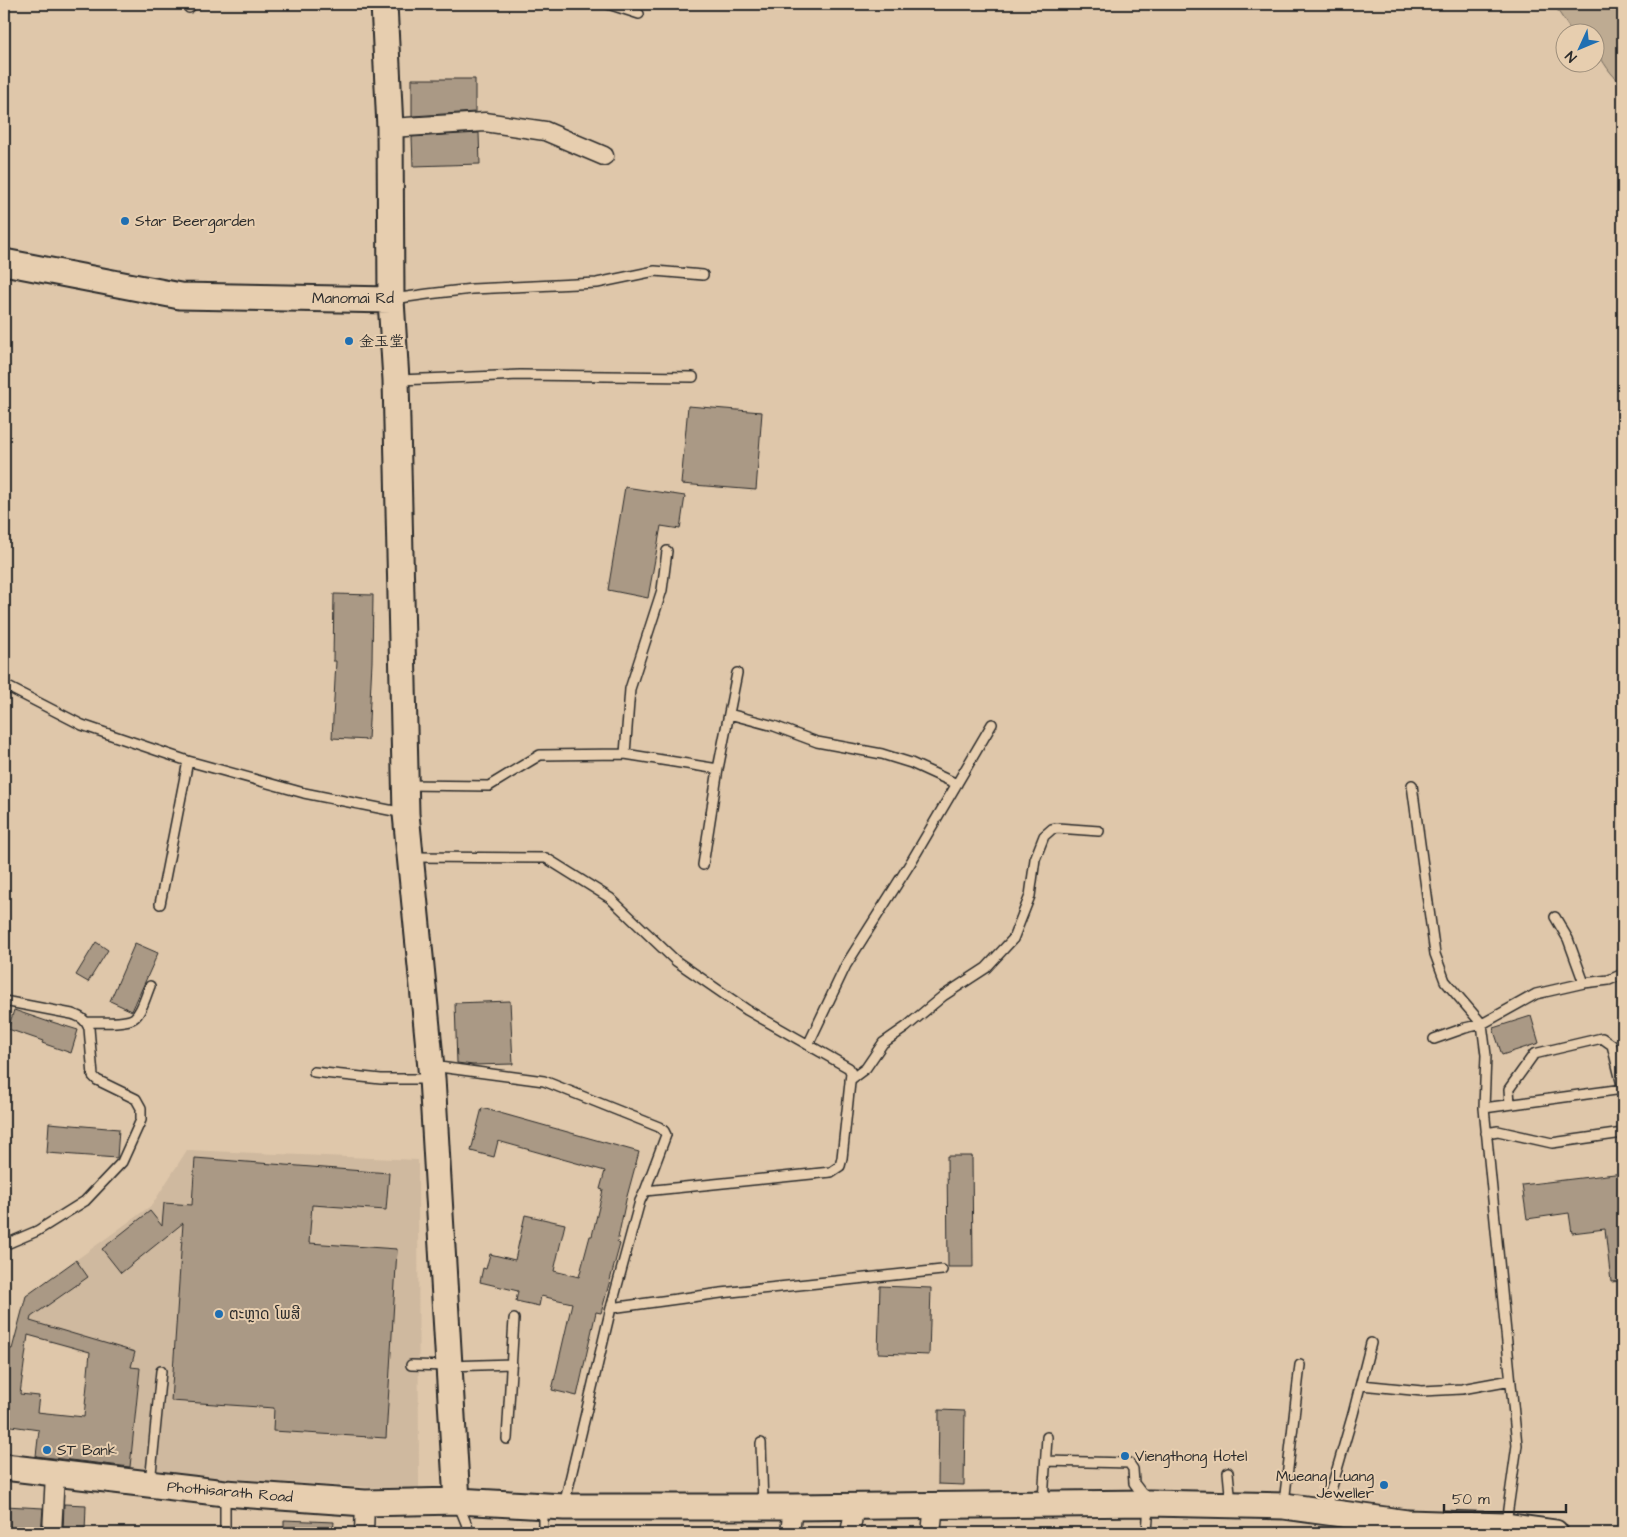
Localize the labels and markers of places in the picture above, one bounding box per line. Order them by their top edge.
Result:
place label: Star Beergarden [135,211,255,233]
marker: Star Beergarden [119,215,131,227]
place label: 金玉堂 [359,331,404,352]
marker: 金玉堂 [343,335,355,347]
place label: ຕະຫຼາດ ໂພສີ [229,1304,301,1325]
marker: ຕະຫຼາດ ໂພສີ [213,1308,225,1320]
place label: ST Bank [57,1440,117,1461]
marker: ST Bank [41,1444,53,1456]
place label: Viengthong Hotel [1135,1446,1247,1468]
marker: Viengthong Hotel [1119,1450,1131,1462]
place label: Mueang Luang Jeweller [1276,1466,1374,1504]
marker: Mueang Luang Jeweller [1378,1479,1390,1491]

